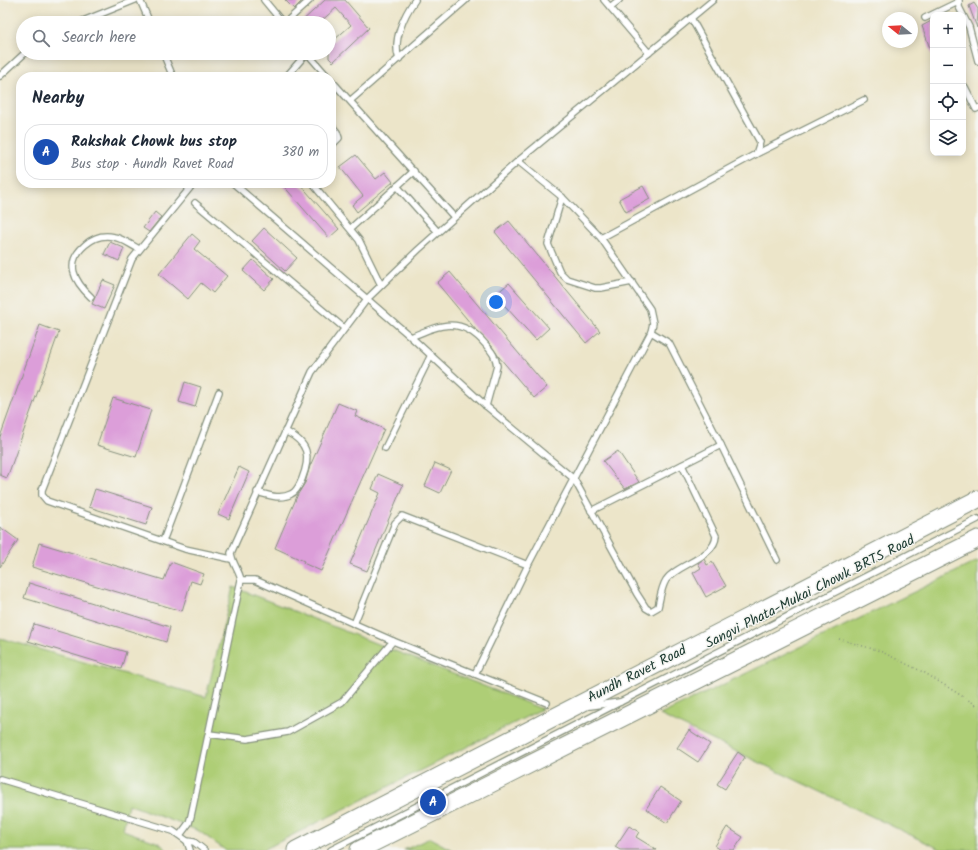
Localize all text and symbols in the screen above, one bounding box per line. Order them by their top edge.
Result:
north arrow [882,12,918,48]
map controls [930,12,966,156]
button: + [930,12,966,48]
search box [16,16,336,60]
text: Search here [62,26,136,50]
icon: search [30,27,52,49]
button: − [930,48,966,84]
button: locate [930,84,966,120]
text: Nearby [32,85,84,112]
button: layers [930,120,966,156]
text: Rakshak Chowk bus stop [71,130,237,154]
text: A [42,142,50,163]
text: 380 m [282,142,319,163]
text: Bus stop · Aundh Ravet Road [71,154,234,175]
your location [486,292,506,312]
street label: Sangvi Phata-Mukai Chowk BRTS Road [701,529,919,655]
street label: Aundh Ravet Road [584,639,691,709]
pin: A [420,787,446,817]

